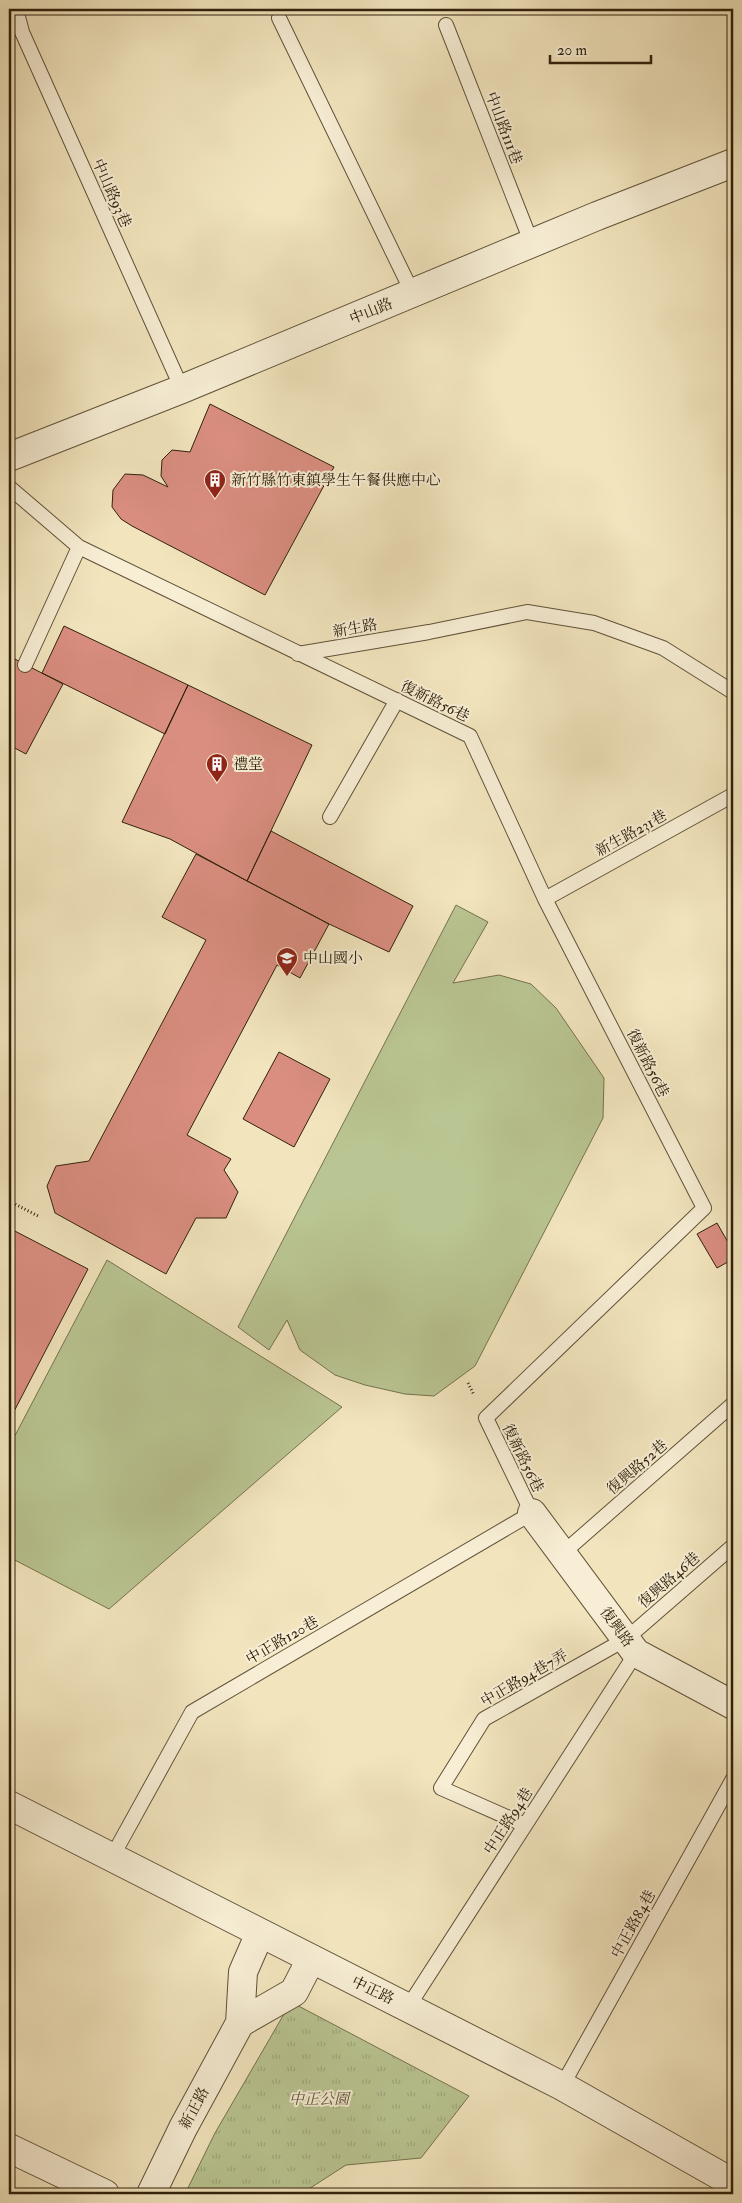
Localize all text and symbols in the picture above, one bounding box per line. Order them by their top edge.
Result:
scale bar [550,32,651,64]
text: 20 m [557,41,587,60]
street label: 中山路111巷 [481,89,526,167]
street label: 中山路93巷 [88,156,135,231]
street label: 中山路 [347,294,396,329]
building icon: 新竹縣竹東鎮學生午餐供應中心 [203,468,227,499]
place label: 新竹縣竹東鎮學生午餐供應中心 [231,471,441,490]
street label: 新生路 [331,615,379,642]
street label: 復新路56巷 [397,677,472,726]
building icon: 禮堂 [205,752,229,783]
place label: 禮堂 [233,755,263,774]
street label: 新生路231巷 [592,806,670,861]
school or university icon: 中山國小 [275,946,299,977]
place label: 中山國小 [303,949,363,968]
street label: 復新路56巷 [622,1026,673,1101]
street label: 復新路56巷 [498,1421,547,1496]
street label: 復興路52巷 [603,1436,672,1499]
street label: 復興路46巷 [635,1548,704,1612]
street label: 復興路 [596,1604,638,1651]
street label: 中正路120巷 [243,1612,322,1669]
street label: 中正路94巷7弄 [477,1646,571,1711]
street label: 中正路94巷 [480,1784,537,1858]
street label: 中正路84巷 [607,1887,660,1962]
street label: 中正路 [348,1972,397,2009]
street label: 新正路 [175,2084,213,2133]
park label: 中正公園 [289,2090,351,2109]

